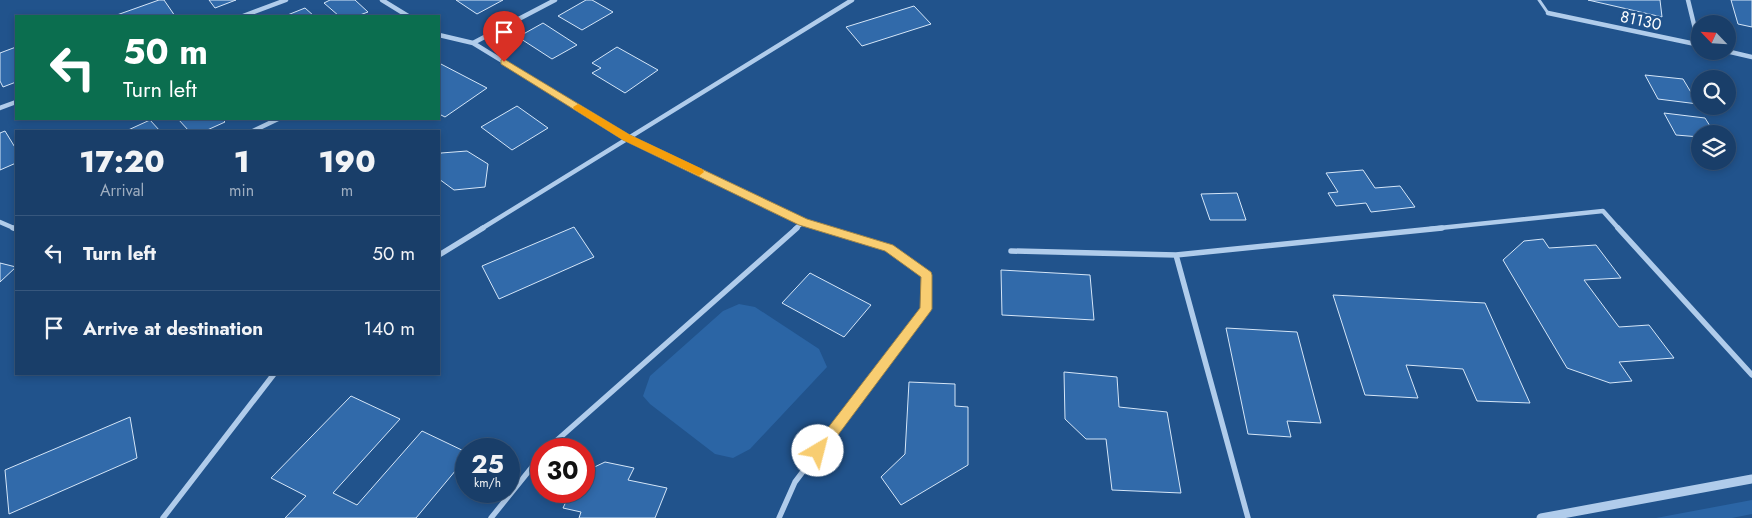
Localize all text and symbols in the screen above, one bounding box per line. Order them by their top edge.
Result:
street label: 81130 [1618,5,1664,36]
pin [483,11,525,62]
north arrow [1691,15,1736,60]
map controls [1691,15,1736,170]
icon: arrive [490,18,518,46]
text: 50 m [123,27,208,77]
icon: left [40,35,105,100]
button: search [1691,70,1736,115]
text: Turn left [123,73,197,105]
button: layers [1691,125,1736,170]
text: 17:20 [79,140,165,183]
text: 1 [234,140,250,183]
text: 190 [318,140,376,183]
text: Arrival [100,179,144,202]
text: min [229,179,254,202]
text: m [341,179,353,202]
icon: left [40,239,68,267]
text: Turn left [83,240,156,267]
text: 50 m [372,240,415,267]
icon: arrive [40,314,68,342]
text: Arrive at destination [83,315,263,342]
text: 140 m [363,315,415,342]
position arrow [791,424,843,476]
speed limit sign: 30 [530,438,595,503]
text: 25 [471,446,504,482]
text: km/h [474,474,501,492]

